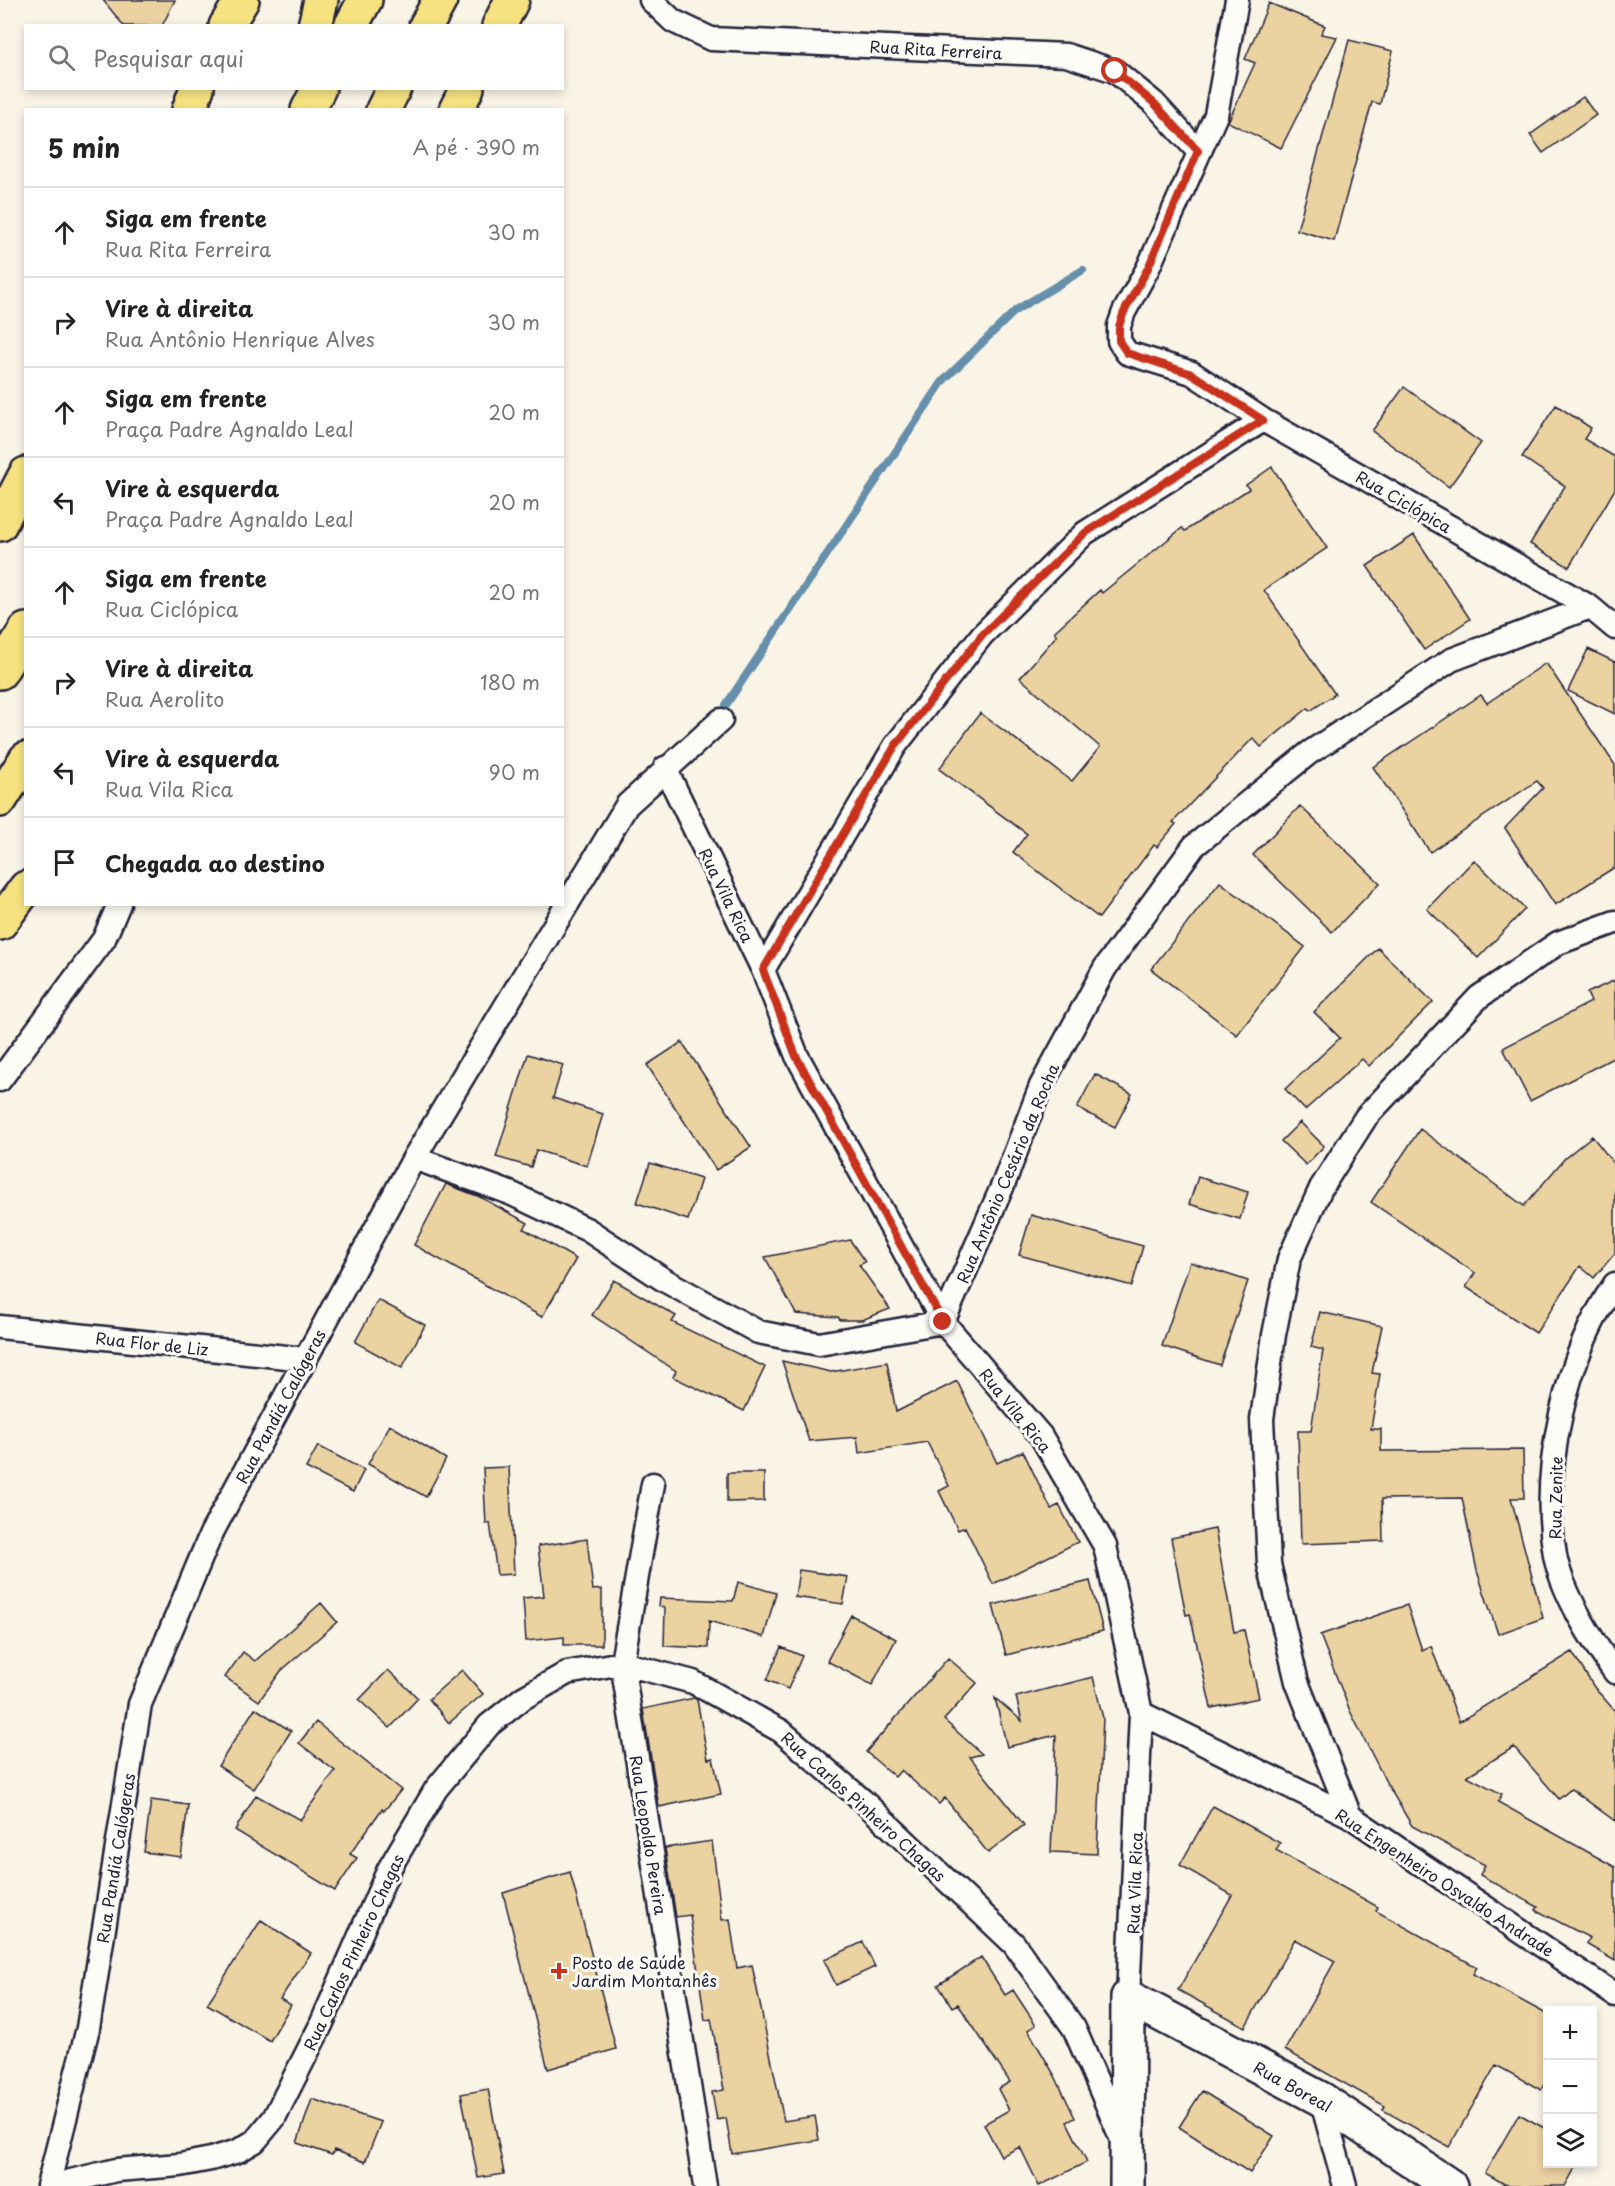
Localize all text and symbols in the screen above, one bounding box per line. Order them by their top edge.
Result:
search box [24,24,564,90]
street label: Rua Rita Ferreira [869,34,1003,64]
icon: search [45,41,78,74]
text: Pesquisar aqui [93,41,244,74]
route start [1101,57,1127,83]
text: 5 min [48,128,120,167]
text: A pé · 390 m [413,132,540,162]
text: Siga em frente [105,201,267,234]
icon: ahead [48,216,81,249]
text: 30 m [487,217,540,247]
text: Rua Rita Ferreira [105,234,271,264]
text: Vire à direita [105,291,253,324]
icon: right [48,306,81,339]
text: 30 m [487,307,540,337]
text: Rua Antônio Henrique Alves [105,324,375,354]
text: Siga em frente [105,381,267,414]
icon: ahead [48,396,81,429]
text: 20 m [488,397,540,427]
text: Praça Padre Agnaldo Leal [105,414,354,444]
street label: Rua Ciclópica [1352,464,1456,538]
text: Vire à esquerda [105,471,279,504]
icon: left [48,486,81,519]
text: 20 m [488,487,540,517]
text: Praça Padre Agnaldo Leal [105,504,354,534]
text: Siga em frente [105,561,267,594]
icon: ahead [48,576,81,609]
text: 20 m [488,577,540,607]
text: Rua Ciclópica [105,594,238,624]
text: Vire à direita [105,651,253,684]
icon: right [48,666,81,699]
text: 180 m [480,667,540,697]
text: Rua Aerolito [105,684,224,714]
text: Vire à esquerda [105,741,279,774]
icon: left [48,756,81,789]
text: 90 m [489,757,540,787]
text: Rua Vila Rica [105,774,233,804]
street label: Rua Vila Rica [694,844,760,946]
icon: arrive [48,846,81,879]
text: Chegada ao destino [105,846,325,879]
street label: Rua Antônio Cesário da Rocha [950,1059,1064,1287]
route end [929,1308,955,1334]
street label: Rua Flor de Liz [94,1325,210,1361]
street label: Rua Pandiá Calógeras [229,1325,331,1487]
street label: Rua Vila Rica [974,1363,1058,1457]
street label: Rua Zenite [1542,1456,1568,1540]
street label: Rua Carlos Pinheiro Chagas [776,1725,952,1887]
street label: Rua Leopoldo Pereira [625,1753,673,1917]
street label: Rua Pandiá Calógeras [90,1771,140,1945]
street label: Rua Engenheiro Osvaldo Andrade [1331,1802,1559,1962]
street label: Rua Vila Rica [1120,1831,1148,1935]
street label: Rua Carlos Pinheiro Chagas [297,1850,409,2054]
place label: Posto de Saúde Jardim Montanhês [572,1950,717,1992]
marker: Posto de Saúde Jardim Montanhês [550,1962,568,1980]
map controls [1543,2006,1597,2168]
button: + [1543,2006,1597,2060]
street label: Rua Boreal [1249,2055,1337,2117]
button: − [1543,2060,1597,2114]
button: layers [1543,2114,1597,2168]

